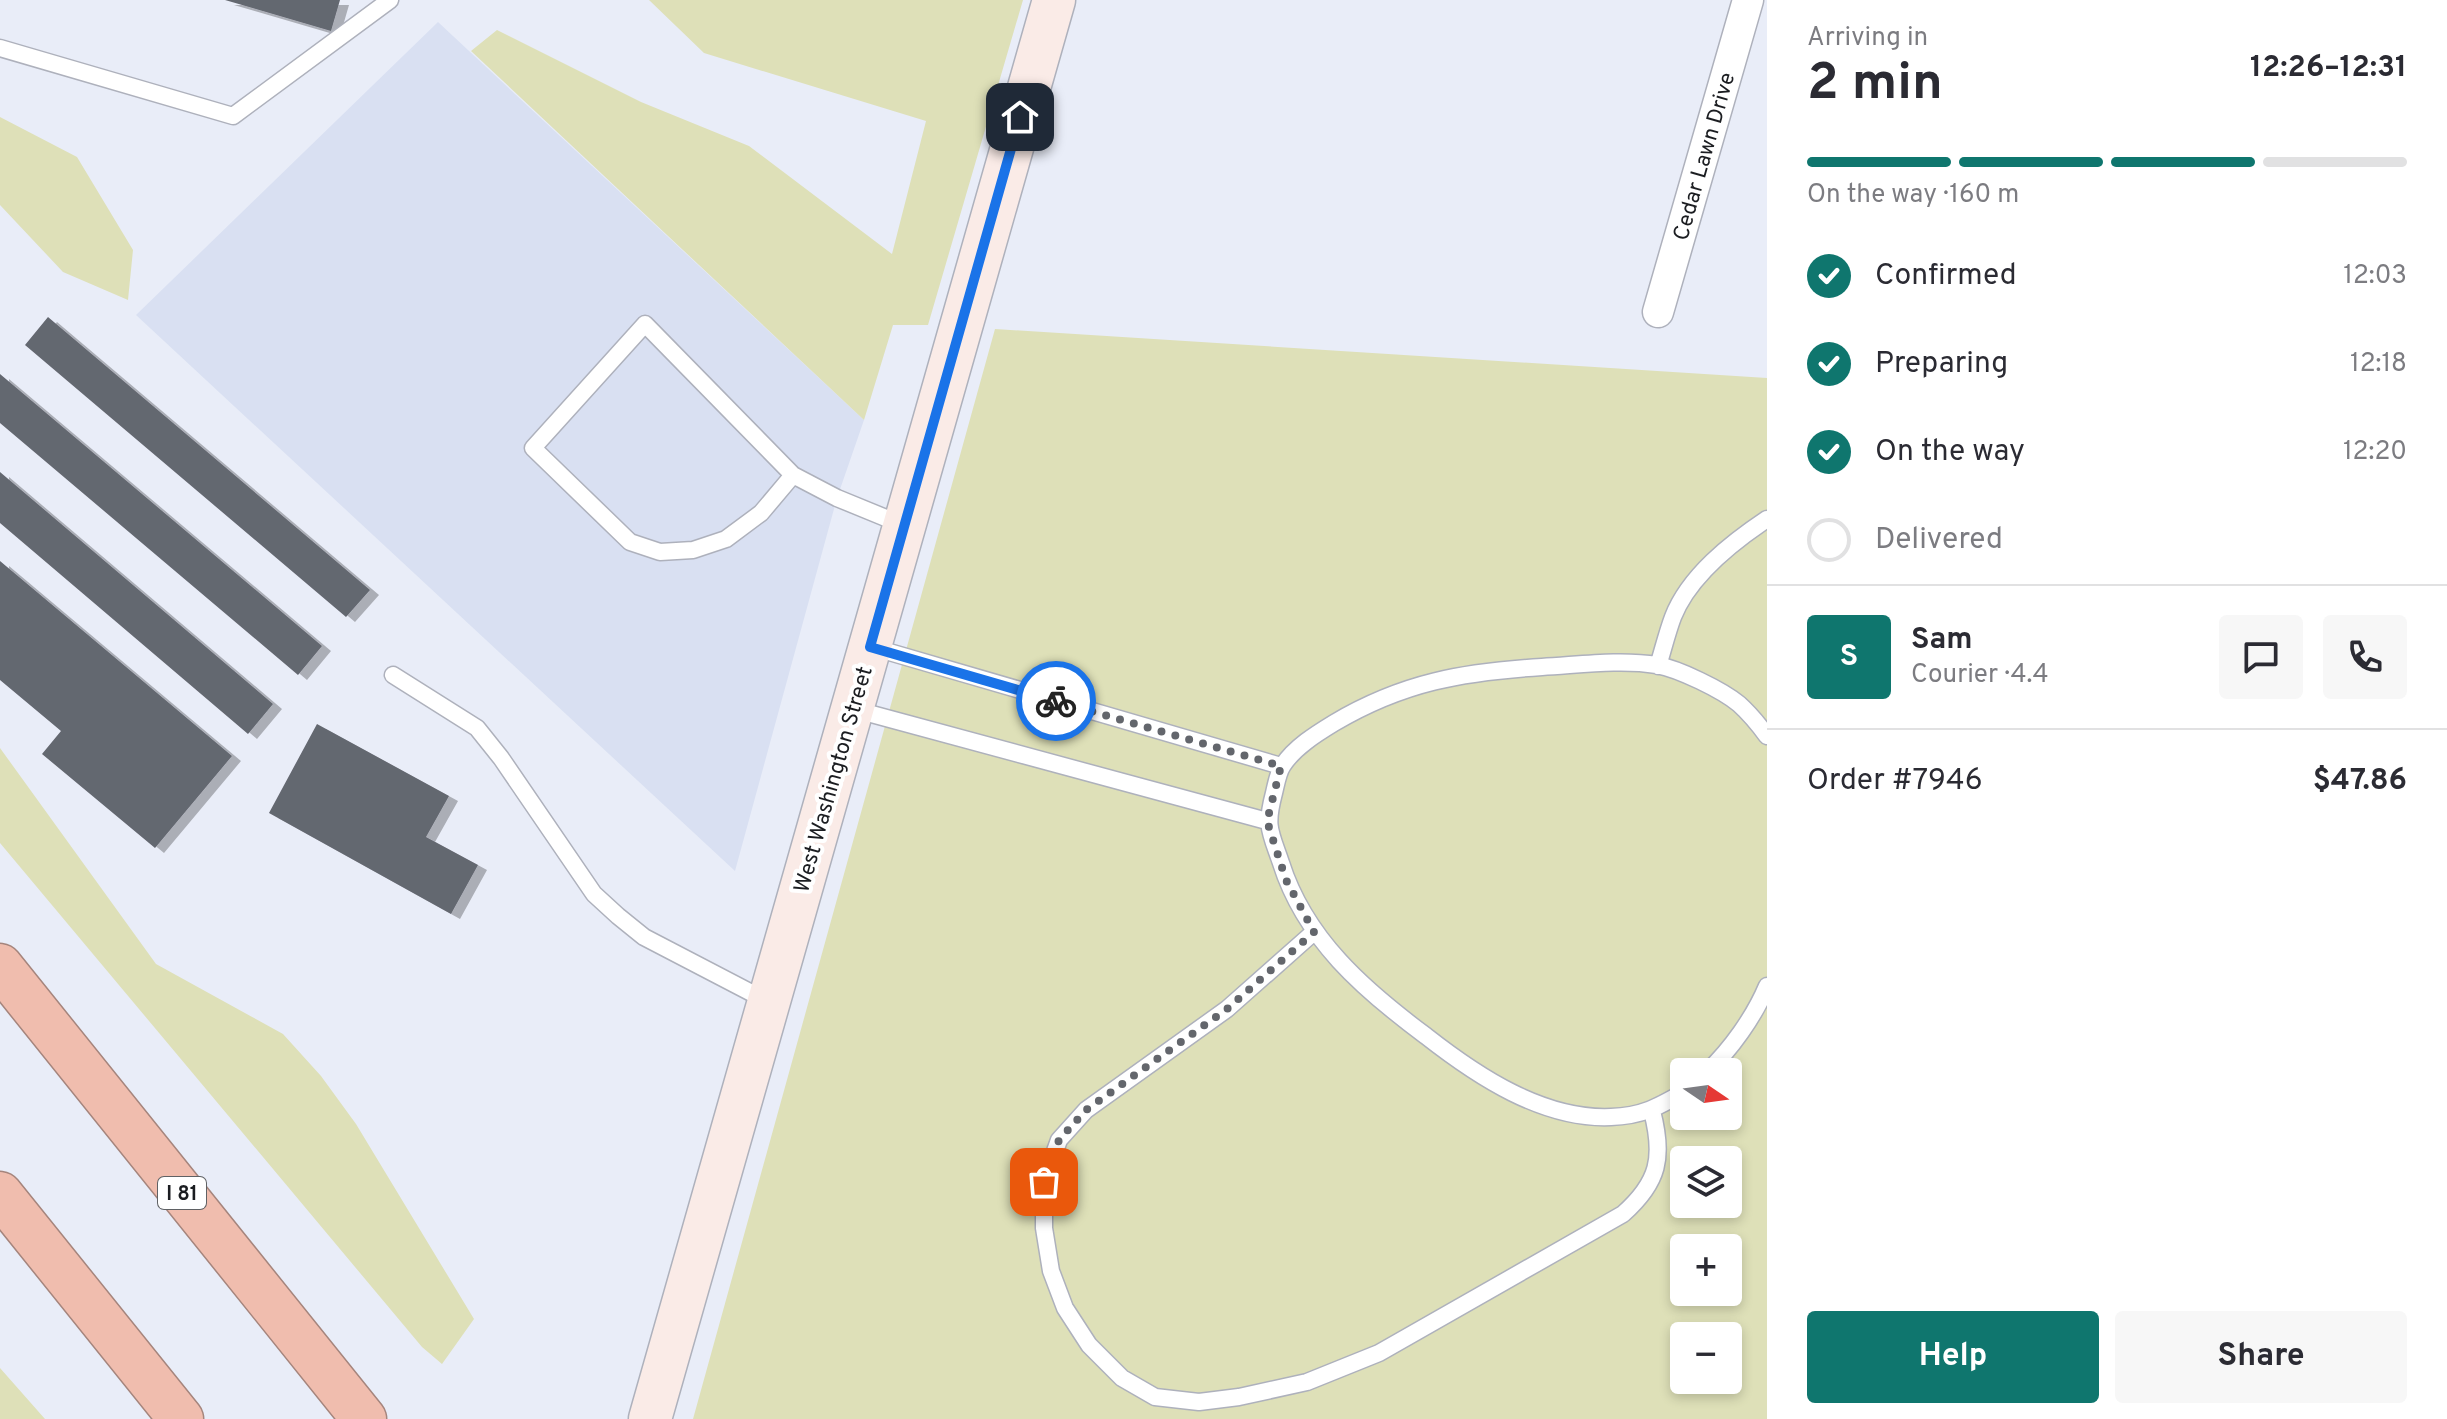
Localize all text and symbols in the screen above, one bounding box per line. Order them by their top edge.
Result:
text: Arriving in [1807,22,1928,55]
text: 12:26–12:31 [2250,50,2407,87]
text: 2 min [1807,52,1943,118]
street label: Cedar Lawn Drive [1669,70,1742,244]
pin [986,83,1054,151]
icon: home [998,95,1042,139]
text: On the way · 160 m [1807,179,2019,212]
icon: check [1807,254,1851,298]
text: Confirmed [1875,258,2017,295]
text: 12:03 [2343,260,2407,293]
icon: check [1807,342,1851,386]
text: Preparing [1875,346,2008,383]
text: 12:18 [2350,348,2407,381]
icon: check [1807,430,1851,474]
text: On the way [1875,434,2025,471]
text: 12:20 [2343,436,2407,469]
text: Delivered [1875,522,2003,559]
button: chat [2219,615,2303,699]
button: phone [2323,615,2407,699]
text: Sam [1911,622,1973,659]
text: S [1840,639,1858,676]
text: Courier · 4.4 [1911,659,2049,692]
courier [1016,661,1096,741]
street label: West Washington Street [789,663,880,896]
icon: bike [1034,679,1078,723]
text: Order #7946 [1807,763,1983,800]
text: $47.86 [2313,763,2407,800]
north arrow [1670,1058,1742,1130]
map controls [1670,1058,1742,1394]
button: layers [1670,1146,1742,1218]
pin [1010,1148,1078,1216]
icon: bag [1022,1160,1066,1204]
road number: I 81 [158,1177,206,1209]
button: + [1670,1234,1742,1306]
button: Help [1807,1311,2099,1403]
button: Share [2115,1311,2407,1403]
button: − [1670,1322,1742,1394]

